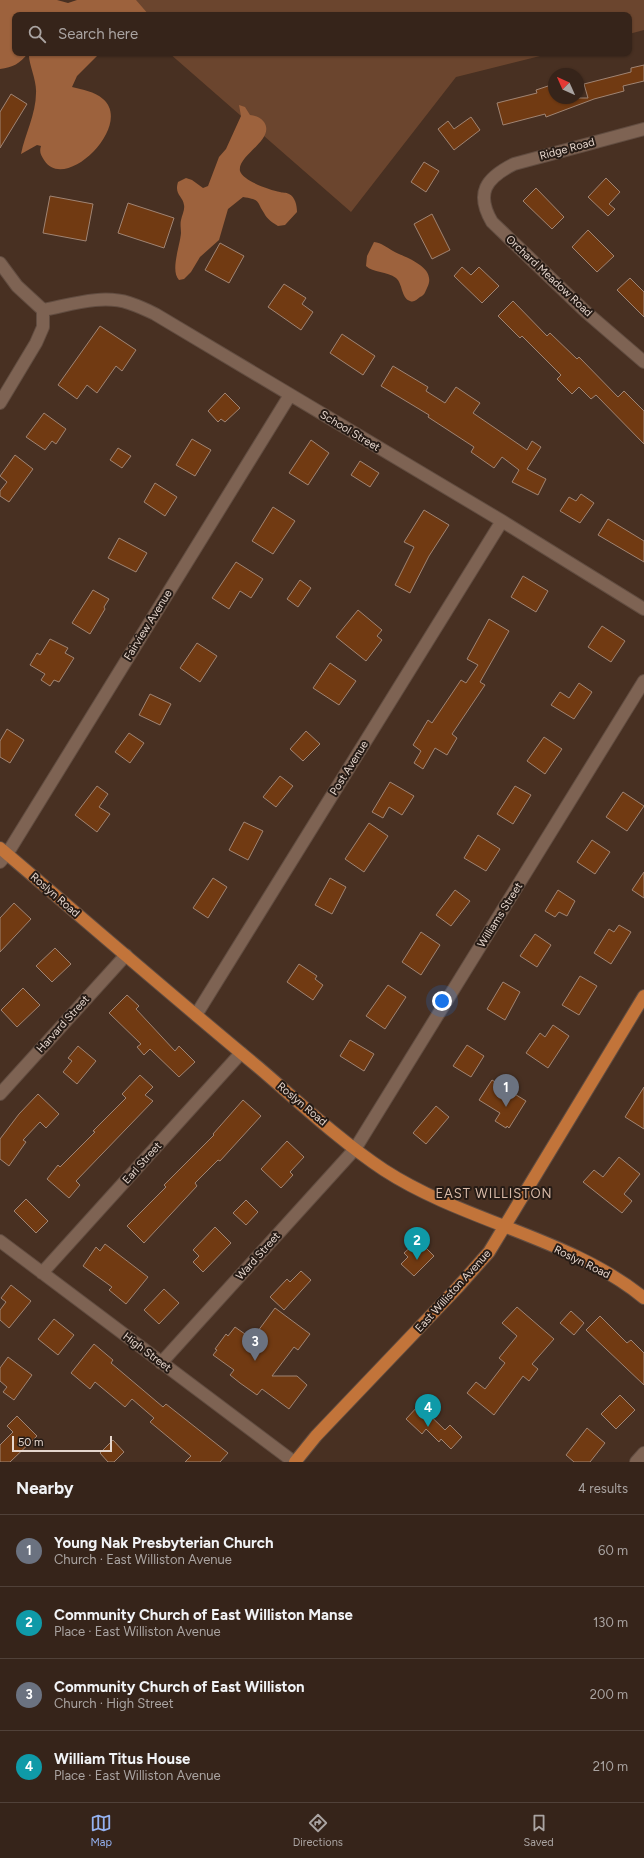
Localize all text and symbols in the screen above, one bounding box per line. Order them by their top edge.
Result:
search box [12,12,632,56]
icon: search [26,23,48,45]
text: Search here [58,25,138,43]
north arrow [548,68,584,104]
street label: Ridge Road [538,135,596,163]
street label: Orchard Meadow Road [503,233,595,319]
street label: School Street [318,408,382,454]
street label: Fairview Avenue [121,587,175,663]
street label: Post Avenue [327,738,371,798]
street label: Roslyn Road [28,870,82,920]
street label: Williams Street [475,880,525,950]
your location [432,991,452,1011]
street label: Harvard Street [34,993,92,1055]
pin: 1 [493,1074,519,1107]
street label: Roslyn Road [275,1079,329,1129]
street label: Earl Street [120,1139,164,1187]
district label: EAST WILLISTON [435,1186,553,1201]
pin: 2 [404,1227,430,1260]
street label: Ward Street [233,1230,283,1282]
street label: Roslyn Road [552,1243,612,1281]
street label: East Williston Avenue [413,1247,493,1335]
pin: 3 [242,1328,268,1361]
street label: High Street [120,1330,174,1374]
pin: 4 [415,1394,441,1427]
scale bar [12,1434,112,1453]
text: 50 m [18,1436,43,1449]
text: Nearby [16,1478,74,1498]
text: 4 results [578,1481,628,1496]
text: Young Nak Presbyterian Church [54,1534,274,1552]
text: 1 [26,1543,32,1558]
text: 60 m [598,1543,628,1558]
text: Church · East Williston Avenue [54,1552,232,1567]
text: Community Church of East Williston Manse [54,1606,353,1624]
text: 2 [25,1615,33,1630]
text: 130 m [593,1615,628,1630]
text: Place · East Williston Avenue [54,1624,221,1639]
text: Community Church of East Williston [54,1678,305,1696]
text: 3 [25,1687,33,1702]
text: 200 m [590,1687,628,1702]
text: Church · High Street [54,1696,174,1711]
text: William Titus House [54,1750,190,1768]
text: 4 [25,1759,33,1774]
text: 210 m [593,1759,628,1774]
text: Place · East Williston Avenue [54,1768,221,1783]
tab: Map [90,1812,112,1849]
tab: Directions [293,1812,343,1849]
tab: Saved [523,1812,554,1849]

